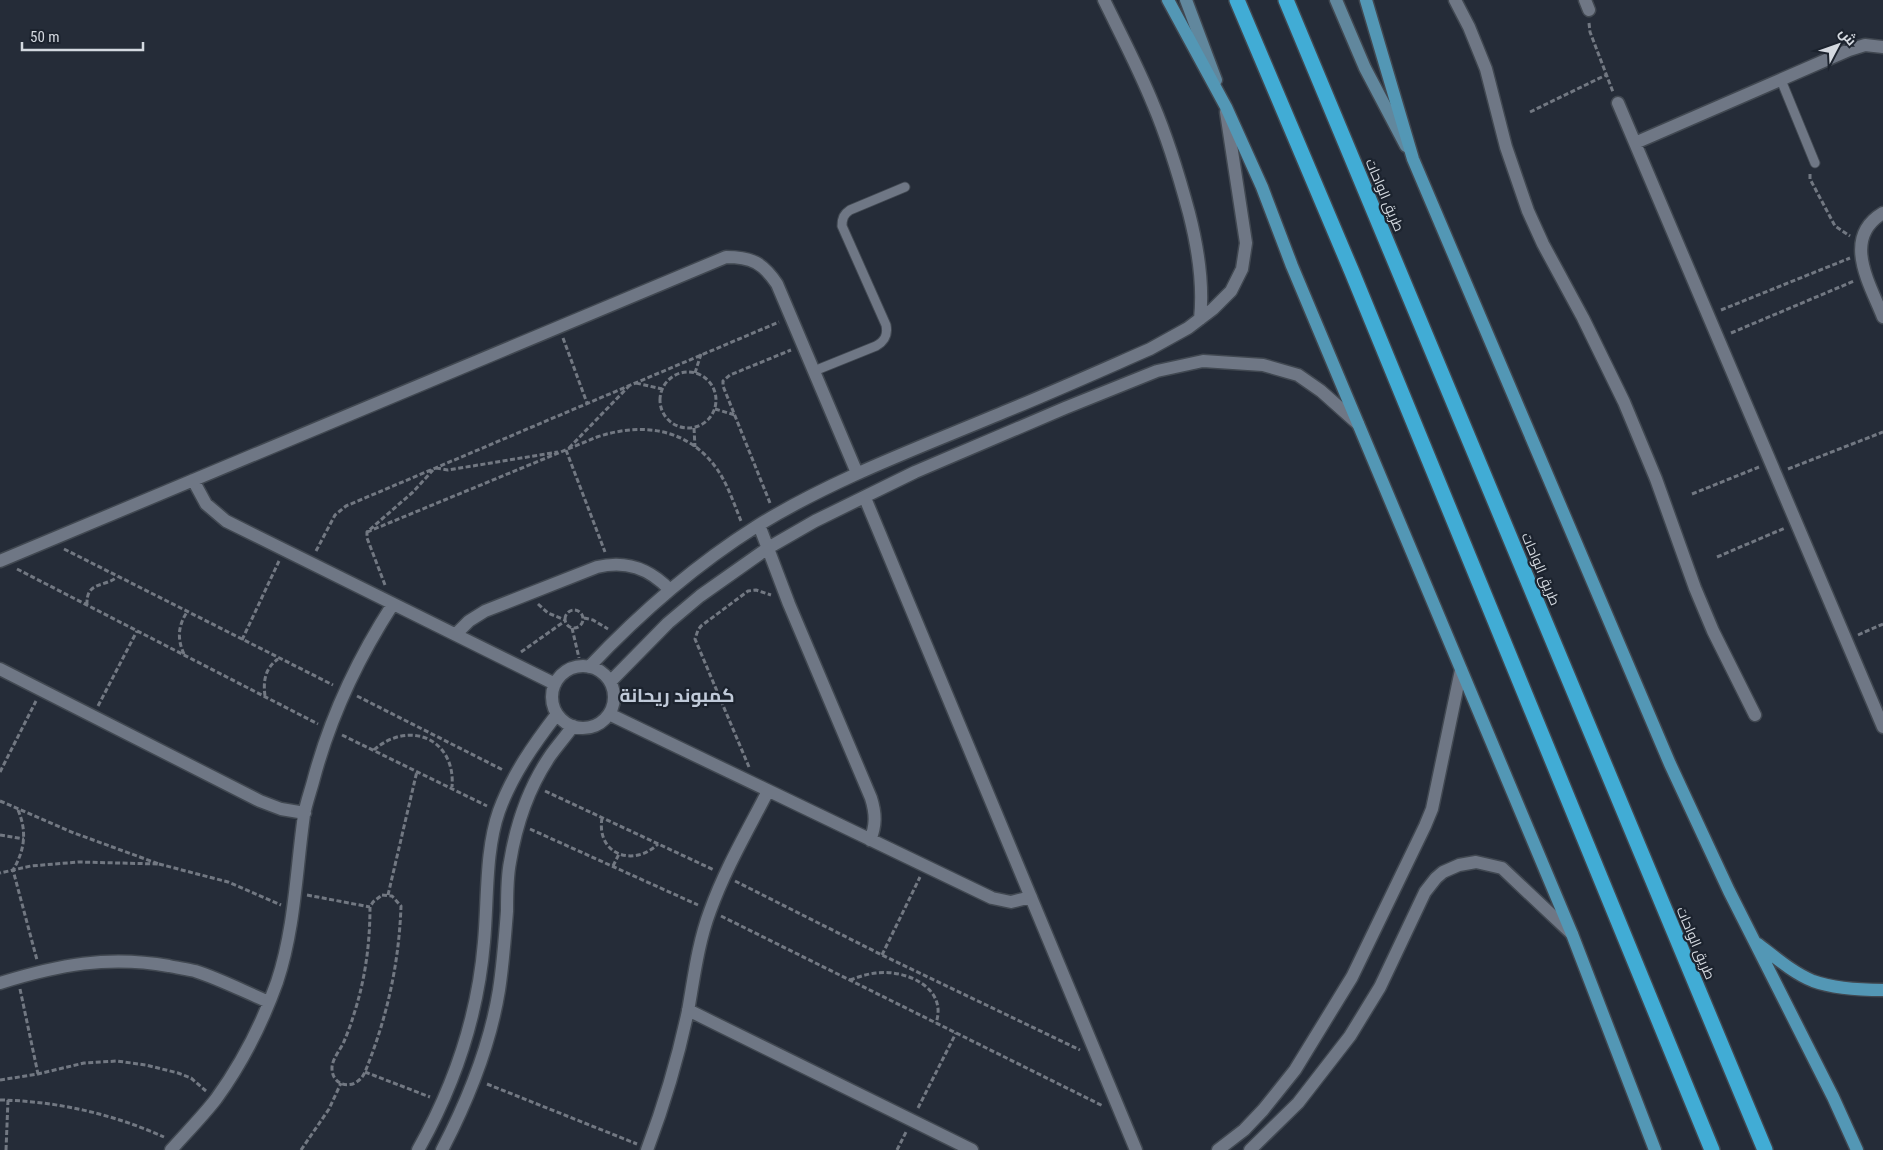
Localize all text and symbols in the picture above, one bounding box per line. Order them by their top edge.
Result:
scale bar [22,20,144,52]
north arrow [1813,20,1863,70]
text: ش [1835,24,1860,49]
text: 50 m [30,28,60,46]
street label: طريق الواحات [1362,156,1408,234]
street label: طريق الواحات [1518,530,1564,608]
district label: كمبوند ريحانة [619,684,735,707]
street label: طريق الواحات [1673,904,1719,982]

